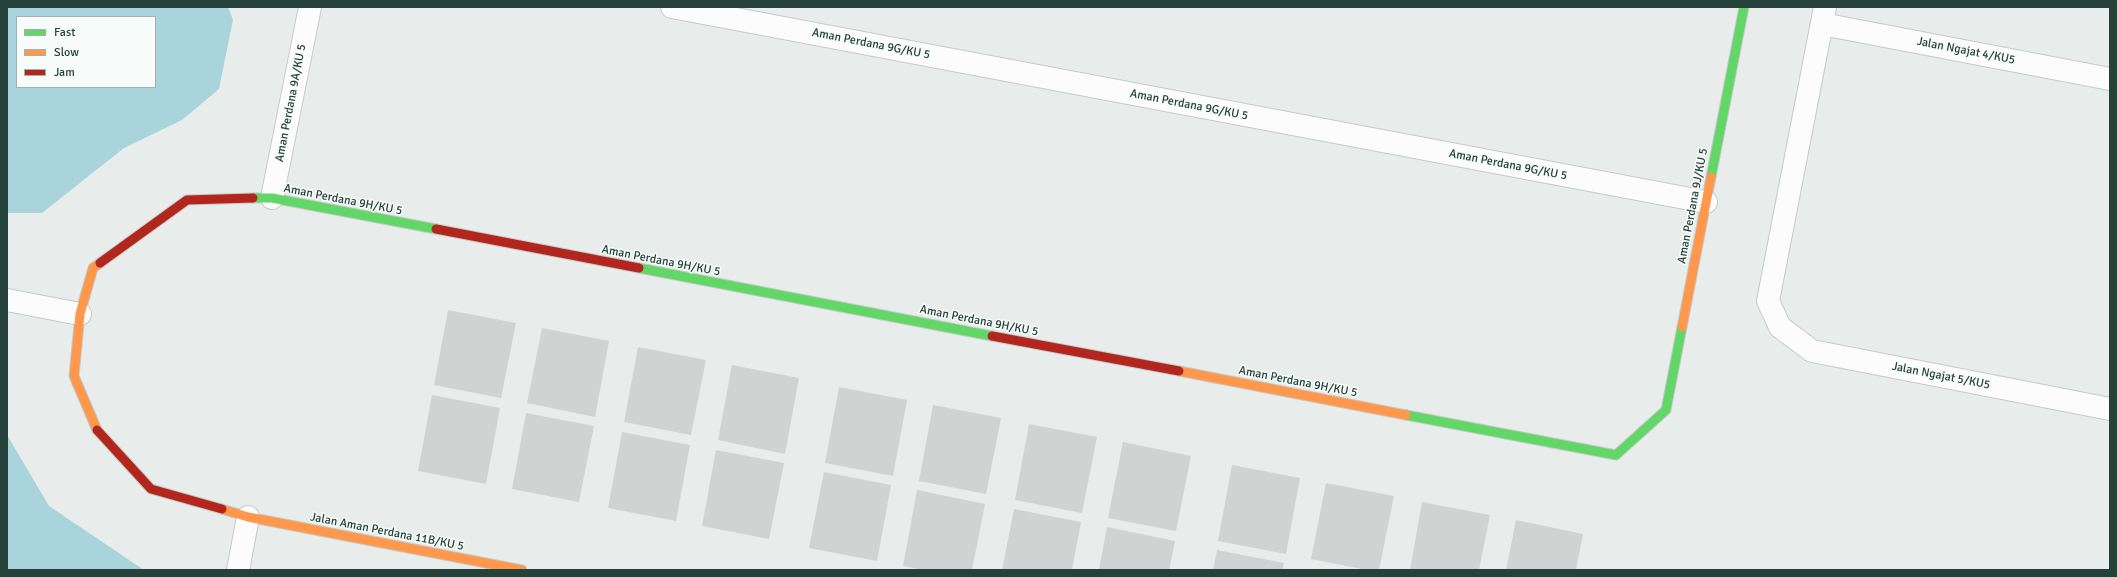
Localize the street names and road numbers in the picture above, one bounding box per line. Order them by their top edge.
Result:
street label: Aman Perdana 9G/KU 5 [811,25,931,63]
street label: Jalan Ngajat 4/KU5 [1916,34,2016,68]
street label: Aman Perdana 9A/KU 5 [273,43,309,163]
street label: Aman Perdana 9G/KU 5 [1129,86,1249,124]
street label: Aman Perdana 9G/KU 5 [1448,146,1568,184]
street label: Aman Perdana 9J/KU 5 [1675,147,1711,265]
street label: Aman Perdana 9H/KU 5 [282,181,404,219]
street label: Aman Perdana 9H/KU 5 [600,242,722,280]
street label: Aman Perdana 9H/KU 5 [918,302,1040,340]
street label: Jalan Ngajat 5/KU5 [1891,359,1991,393]
street label: Aman Perdana 9H/KU 5 [1237,363,1359,401]
street label: Jalan Aman Perdana 11B/KU 5 [309,510,465,554]

